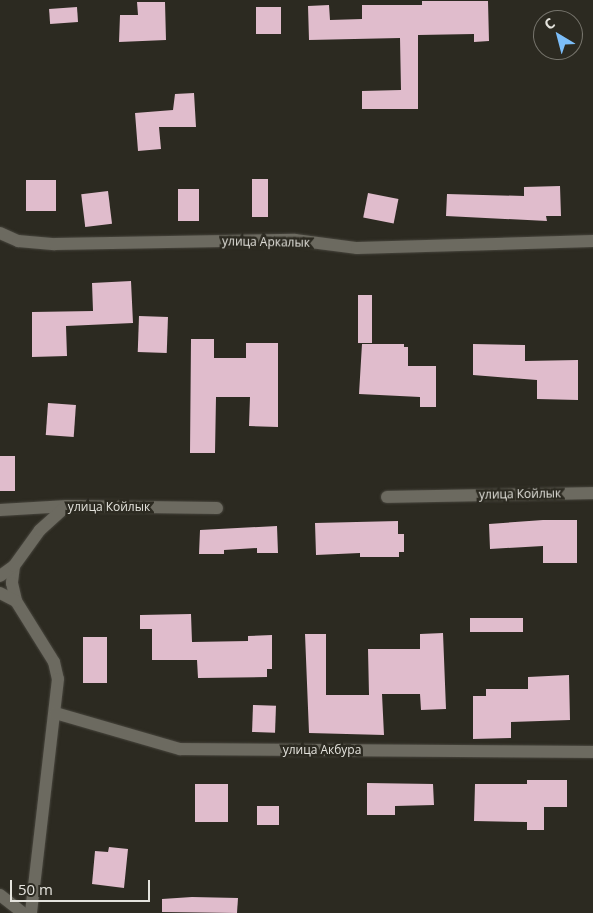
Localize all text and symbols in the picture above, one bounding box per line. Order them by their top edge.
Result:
north arrow [533,10,583,60]
text: С [540,13,559,34]
street label: улица Аркалык [222,234,310,250]
street label: улица Койлык [479,486,561,502]
street label: улица Койлык [68,500,150,514]
street label: улица Акбура [283,743,361,757]
scale bar [12,870,152,902]
text: 50 m [18,879,53,899]

